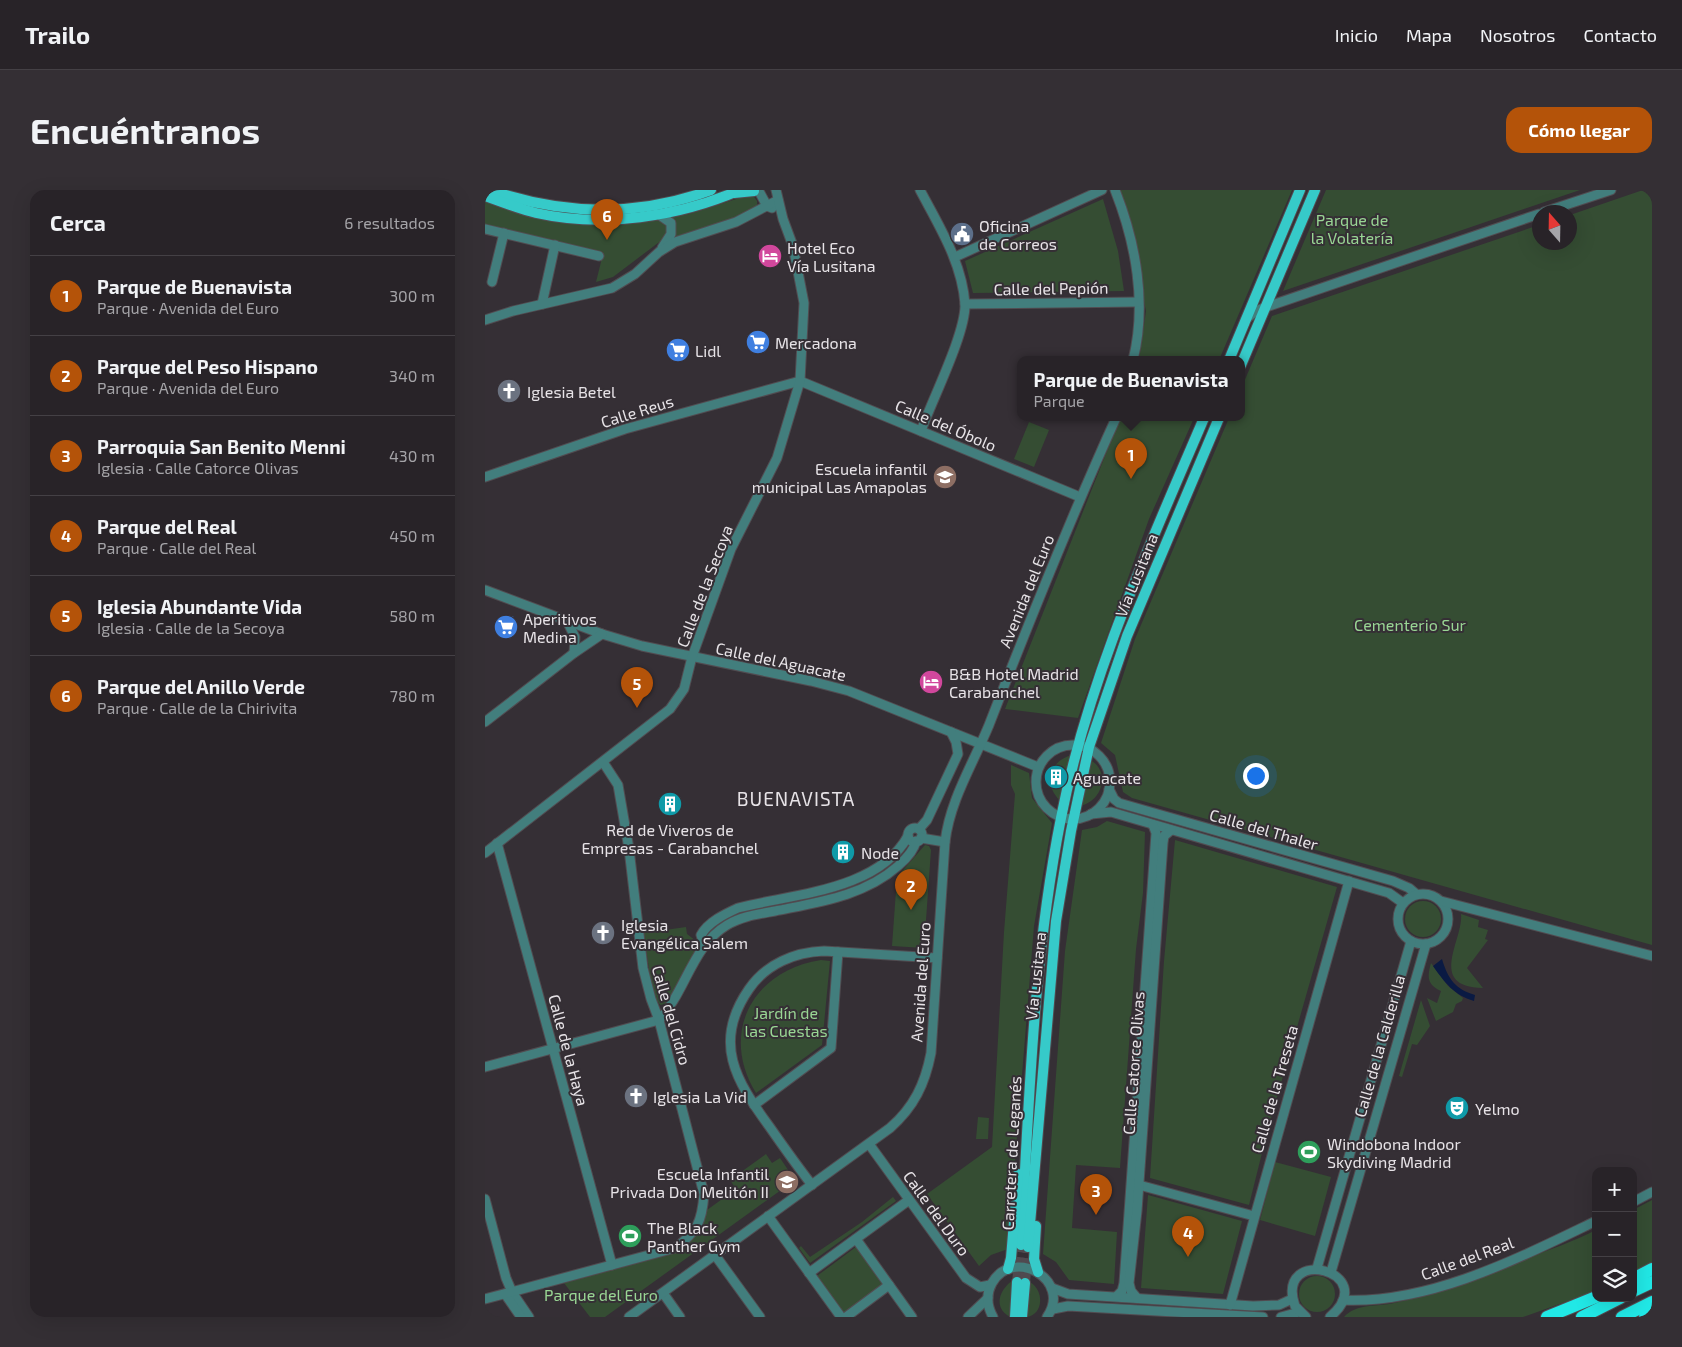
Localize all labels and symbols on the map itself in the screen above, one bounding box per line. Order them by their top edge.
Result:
pin: 6 [591,199,623,240]
north arrow [1532,205,1577,250]
park label: Parque de la Volatería [1311,210,1393,247]
place label: Oficina de Correos [979,216,1057,253]
public building icon: Oficina de Correos [949,221,975,247]
place label: Hotel Eco Vía Lusitana [787,238,875,275]
hotel icon: Hotel Eco Vía Lusitana [757,243,783,269]
street label: Calle del Pepión [993,277,1109,299]
supermarket icon: Mercadona [745,329,771,355]
place label: Mercadona [775,333,857,352]
supermarket icon: Lidl [665,337,691,363]
place label: Lidl [695,341,721,360]
church icon: Iglesia Betel [496,378,522,404]
place label: Iglesia Betel [527,382,616,401]
street label: Calle Reus [598,391,676,431]
street label: Calle del Óbolo [893,395,999,455]
pin: 1 [1115,438,1147,479]
place label: Escuela infantil municipal Las Amapolas [752,459,927,496]
school or university icon: Escuela infantil municipal Las Amapolas [932,464,958,490]
street label: Calle de la Secoya [672,522,736,650]
street label: Vía Lusitana [1111,530,1161,620]
street label: Avenida del Euro [995,532,1057,650]
place label: Aperitivos Medina [523,609,597,646]
supermarket icon: Aperitivos Medina [493,614,519,640]
park label: Cementerio Sur [1354,615,1467,634]
street label: Calle del Aguacate [714,638,848,684]
place label: B&B Hotel Madrid Carabanchel [949,664,1079,701]
pin: 5 [621,667,653,708]
hotel icon: B&B Hotel Madrid Carabanchel [918,669,944,695]
your location [1243,763,1269,789]
building icon: Aguacate [1043,764,1069,790]
place label: Aguacate [1073,768,1141,787]
district label: BUENAVISTA [737,787,855,810]
building icon: Red de Viveros de Empresas - Carabanchel [657,791,683,817]
street label: Calle del Thaler [1208,804,1321,854]
place label: Red de Viveros de Empresas - Carabanchel [581,820,759,857]
building icon: Node [830,839,856,865]
place label: Node [861,843,899,862]
pin: 2 [895,869,927,910]
place label: Iglesia Evangélica Salem [621,915,748,952]
church icon: Iglesia Evangélica Salem [590,920,616,946]
street label: Avenida del Euro [906,921,934,1043]
street label: Vía Lusitana [1021,931,1049,1021]
street label: Calle del Cidro [649,963,695,1067]
street label: Calle de la Calderilla [1350,973,1408,1119]
street label: Calle Catorce Olivas [1119,991,1147,1135]
street label: Calle de la Haya [545,992,593,1108]
park label: Jardín de las Cuestas [744,1003,828,1040]
street label: Calle de la Treseta [1247,1023,1301,1155]
street label: Carretera de Leganés [997,1075,1025,1231]
church icon: Iglesia La Vid [623,1083,649,1109]
place label: Iglesia La Vid [653,1087,747,1106]
theatre icon: Yelmo [1444,1095,1470,1121]
place label: Yelmo [1475,1099,1520,1118]
place label: Windobona Indoor Skydiving Madrid [1327,1134,1461,1171]
sports icon: Windobona Indoor Skydiving Madrid [1296,1139,1322,1165]
place label: Escuela Infantil Privada Don Melitón II [610,1164,769,1201]
street label: Calle del Duro [900,1167,974,1259]
school or university icon: Escuela Infantil Privada Don Melitón II [774,1169,800,1195]
pin: 3 [1080,1174,1112,1215]
pin: 4 [1172,1216,1204,1257]
place label: The Black Panther Gym [647,1218,741,1255]
sports icon: The Black Panther Gym [617,1223,643,1249]
street label: Calle del Real [1418,1232,1516,1284]
park label: Parque del Euro [544,1285,658,1304]

